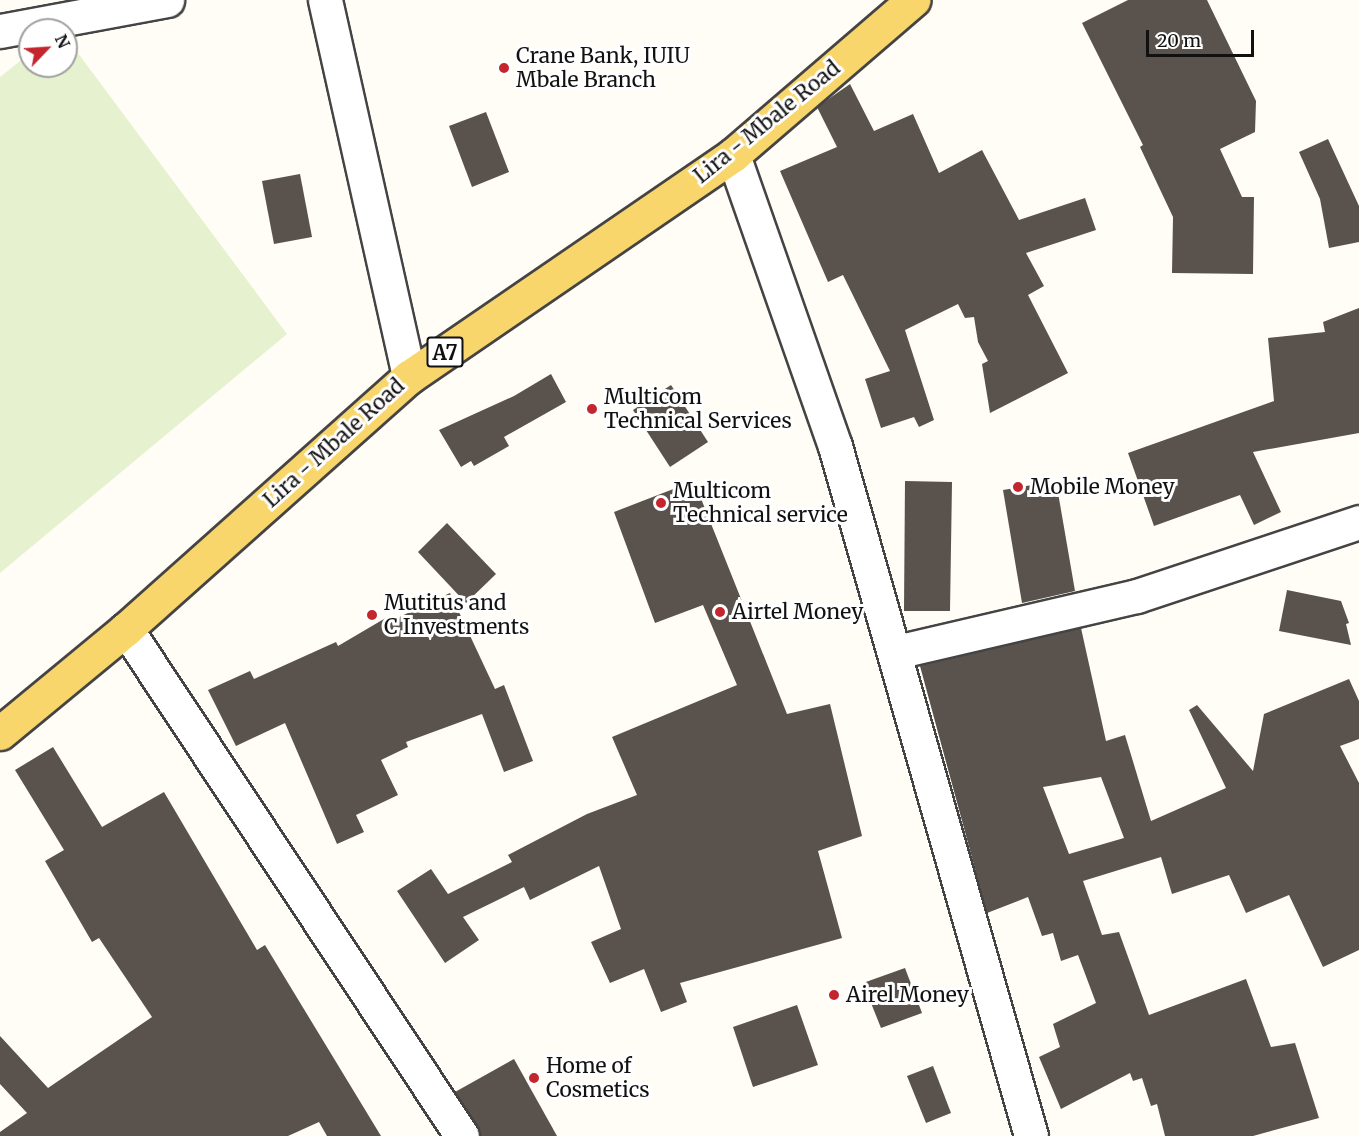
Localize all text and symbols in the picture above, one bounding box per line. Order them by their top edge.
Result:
north arrow [18,18,78,78]
scale bar [1149,18,1257,56]
text: 20 m [1157,29,1201,52]
text: N [51,31,74,51]
place label: Crane Bank, IUIU Mbale Branch [516,43,690,93]
street label: Lira - Mbale Road [689,55,845,189]
marker: Crane Bank, IUIU Mbale Branch [497,61,511,75]
road number: A7 [426,335,464,369]
street label: Lira - Mbale Road [258,373,410,513]
place label: Multicom Technical Services [604,384,792,434]
marker: Multicom Technical Services [585,402,599,416]
place label: Mobile Money [1030,474,1175,500]
place label: Multicom Technical service [673,478,848,528]
marker: Mobile Money [1011,480,1025,494]
marker: Multicom Technical service [654,496,668,510]
place label: Mutitus and C Investments [384,590,529,640]
place label: Airtel Money [732,599,863,625]
marker: Airtel Money [713,605,727,619]
marker: Mutitus and C Investments [365,608,379,622]
place label: Airel Money [846,982,969,1008]
marker: Airel Money [827,988,841,1002]
place label: Home of Cosmetics [546,1053,650,1103]
marker: Home of Cosmetics [527,1071,541,1085]

